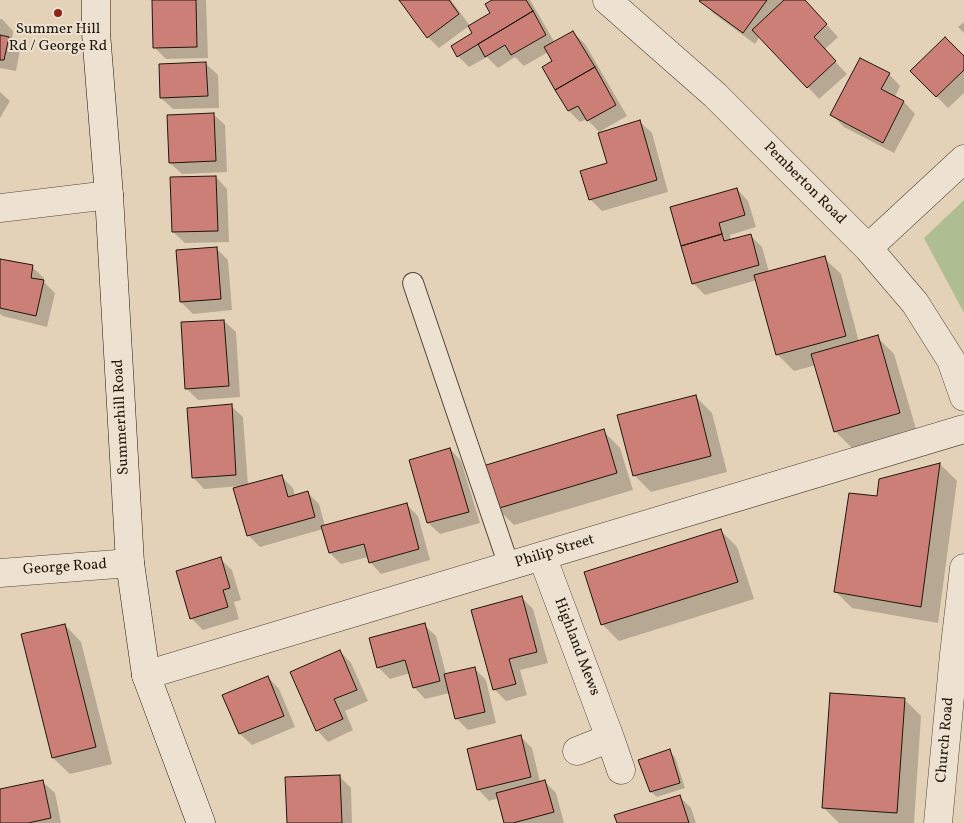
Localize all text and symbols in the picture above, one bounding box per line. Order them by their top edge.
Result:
marker: Summer Hill Rd / George Rd [52,7,64,19]
place label: Summer Hill Rd / George Rd [9,21,107,56]
street label: Pemberton Road [759,139,849,229]
street label: Summerhill Road [110,359,134,475]
street label: Philip Street [513,531,597,573]
street label: George Road [22,556,108,580]
street label: Highland Mews [549,595,603,699]
street label: Church Road [933,697,959,783]

